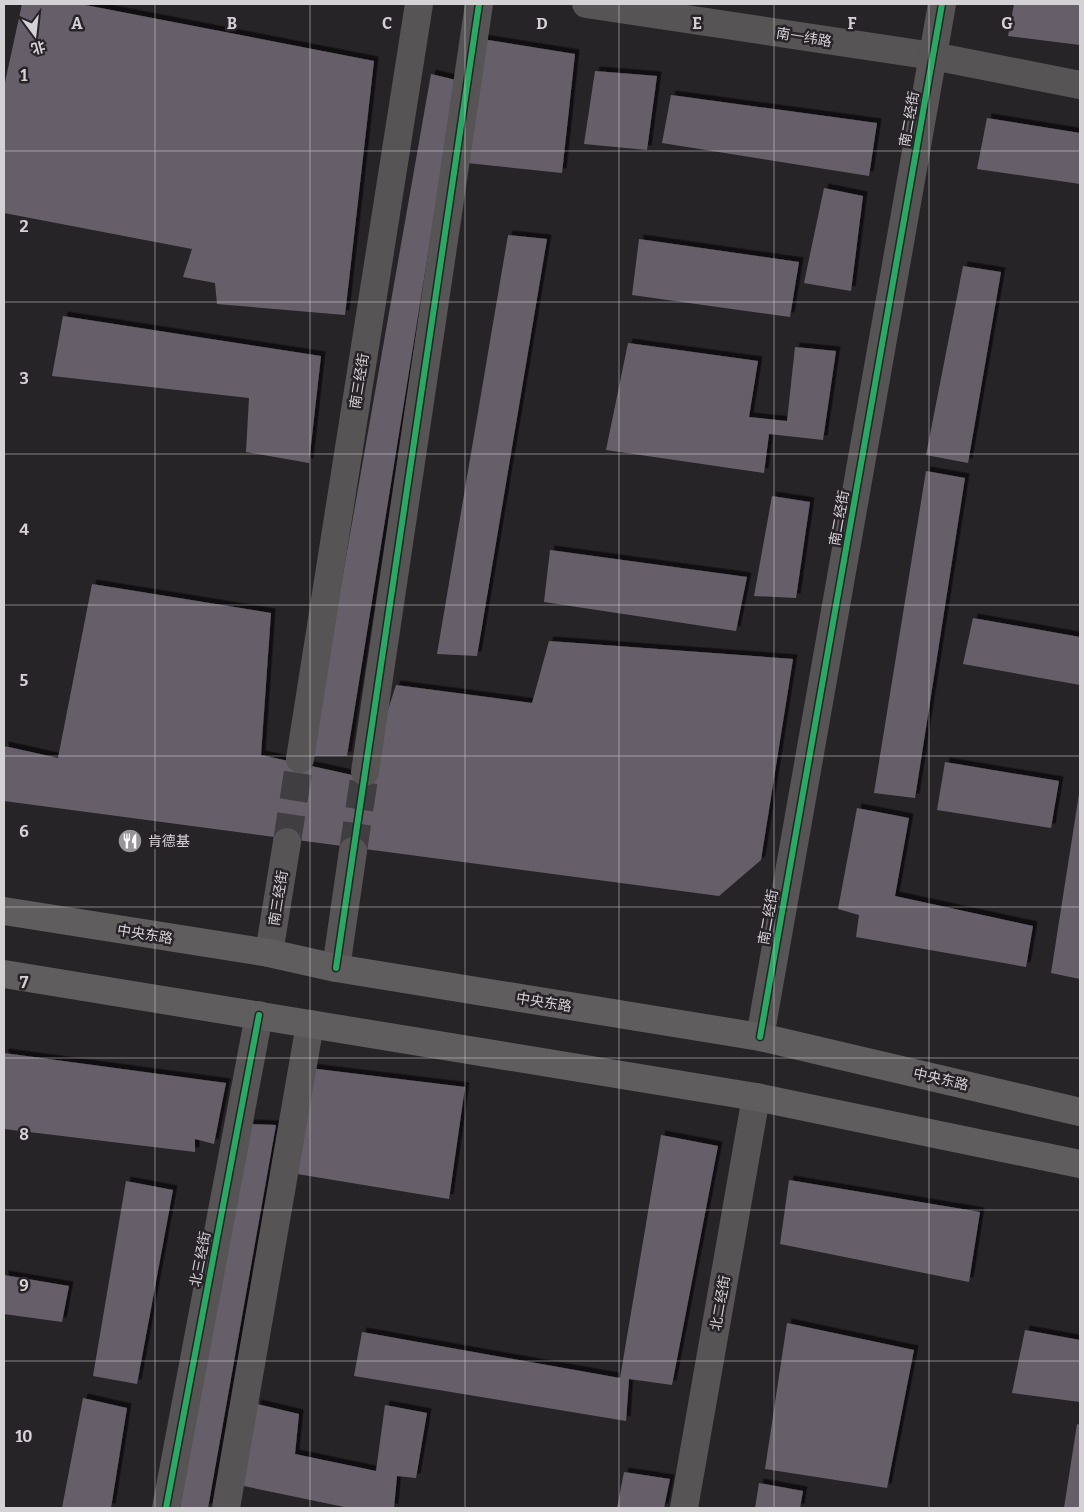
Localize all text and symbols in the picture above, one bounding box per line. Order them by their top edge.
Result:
north arrow [10,10,60,60]
text: A [71,14,83,33]
text: B [227,14,237,33]
text: C [382,14,392,33]
text: D [536,14,548,33]
text: E [692,14,702,33]
text: F [848,14,857,33]
text: G [1001,14,1013,33]
street label: 南一纬路 [775,25,833,50]
text: 北 [29,37,47,57]
text: 1 [21,66,28,85]
street label: 南二经街 [896,90,923,148]
text: 2 [19,217,29,236]
street label: 南三经街 [347,352,372,410]
text: 3 [19,369,29,388]
street label: 南二经街 [826,489,853,547]
text: 4 [19,520,29,539]
text: 5 [20,671,29,690]
text: 6 [19,822,29,841]
restaurant icon: 肯德基 [117,828,143,854]
place label: 肯德基 [148,833,190,850]
street label: 南三经街 [266,869,291,927]
street label: 南二经街 [755,888,782,946]
street label: 中央东路 [116,922,174,947]
text: 7 [20,973,29,992]
street label: 中央东路 [515,990,573,1015]
street label: 中央东路 [912,1065,970,1094]
text: 8 [19,1125,29,1144]
street label: 北三经街 [187,1230,214,1288]
street label: 北二经街 [707,1274,734,1332]
text: 9 [19,1276,29,1295]
text: 10 [15,1427,33,1446]

